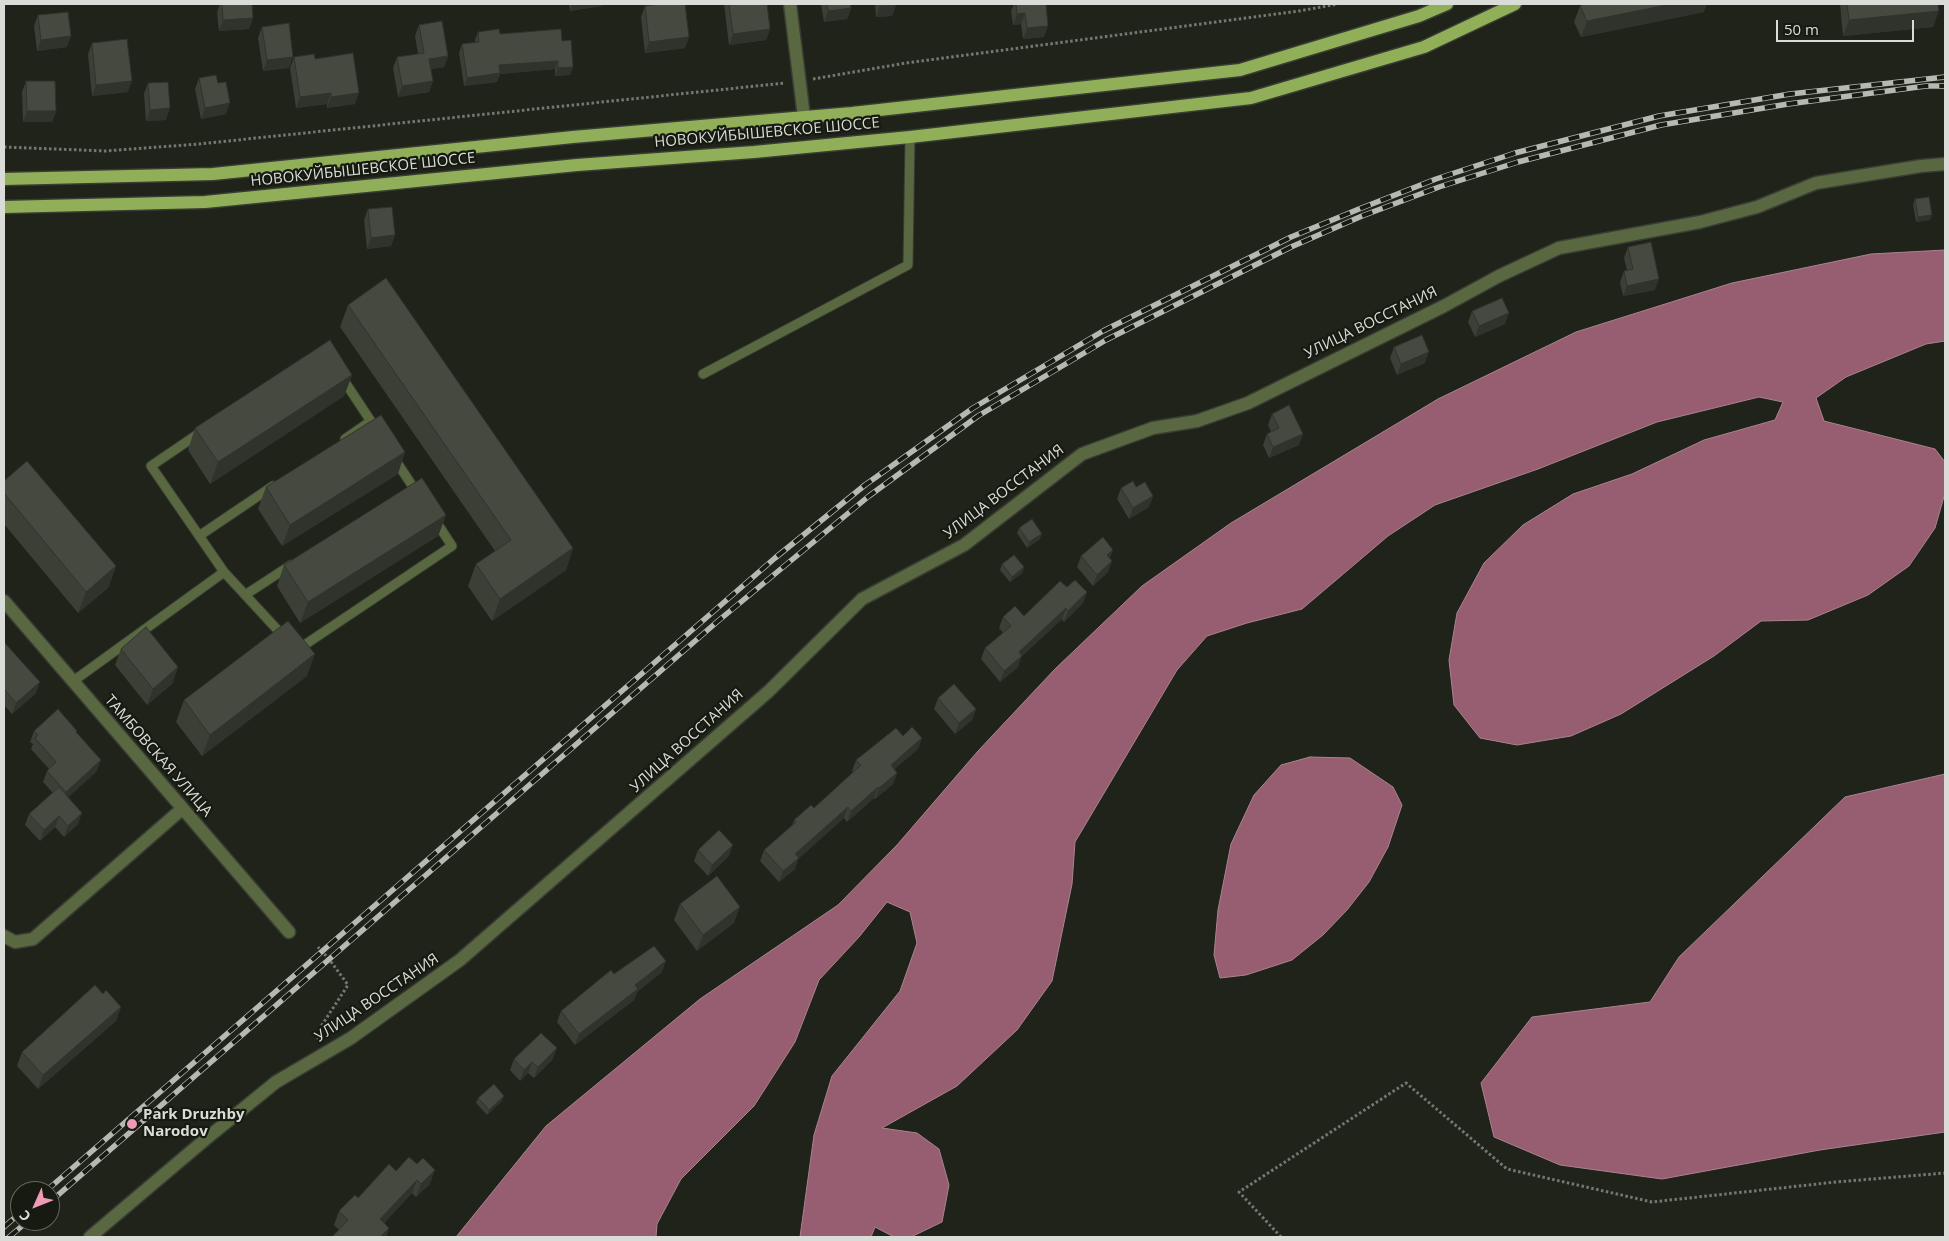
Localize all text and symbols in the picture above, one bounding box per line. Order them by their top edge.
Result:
scale bar [1779,10,1916,42]
text: 50 m [1784,19,1819,39]
street label: НОВОКУЙБЫШЕВСКОЕ ШОССЕ [654,114,880,152]
street label: НОВОКУЙБЫШЕВСКОЕ ШОССЕ [250,149,476,191]
street label: УЛИЦА ВОССТАНИЯ [1302,283,1440,363]
street label: УЛИЦА ВОССТАНИЯ [940,441,1068,543]
street label: УЛИЦА ВОССТАНИЯ [627,686,747,796]
street label: ТАМБОВСКАЯ УЛИЦА [100,692,216,820]
street label: УЛИЦА ВОССТАНИЯ [312,950,442,1046]
place label: Park Druzhby Narodov [143,1106,244,1141]
marker: Park Druzhby Narodov [125,1117,139,1131]
north arrow [10,1181,60,1231]
text: С [15,1206,35,1226]

